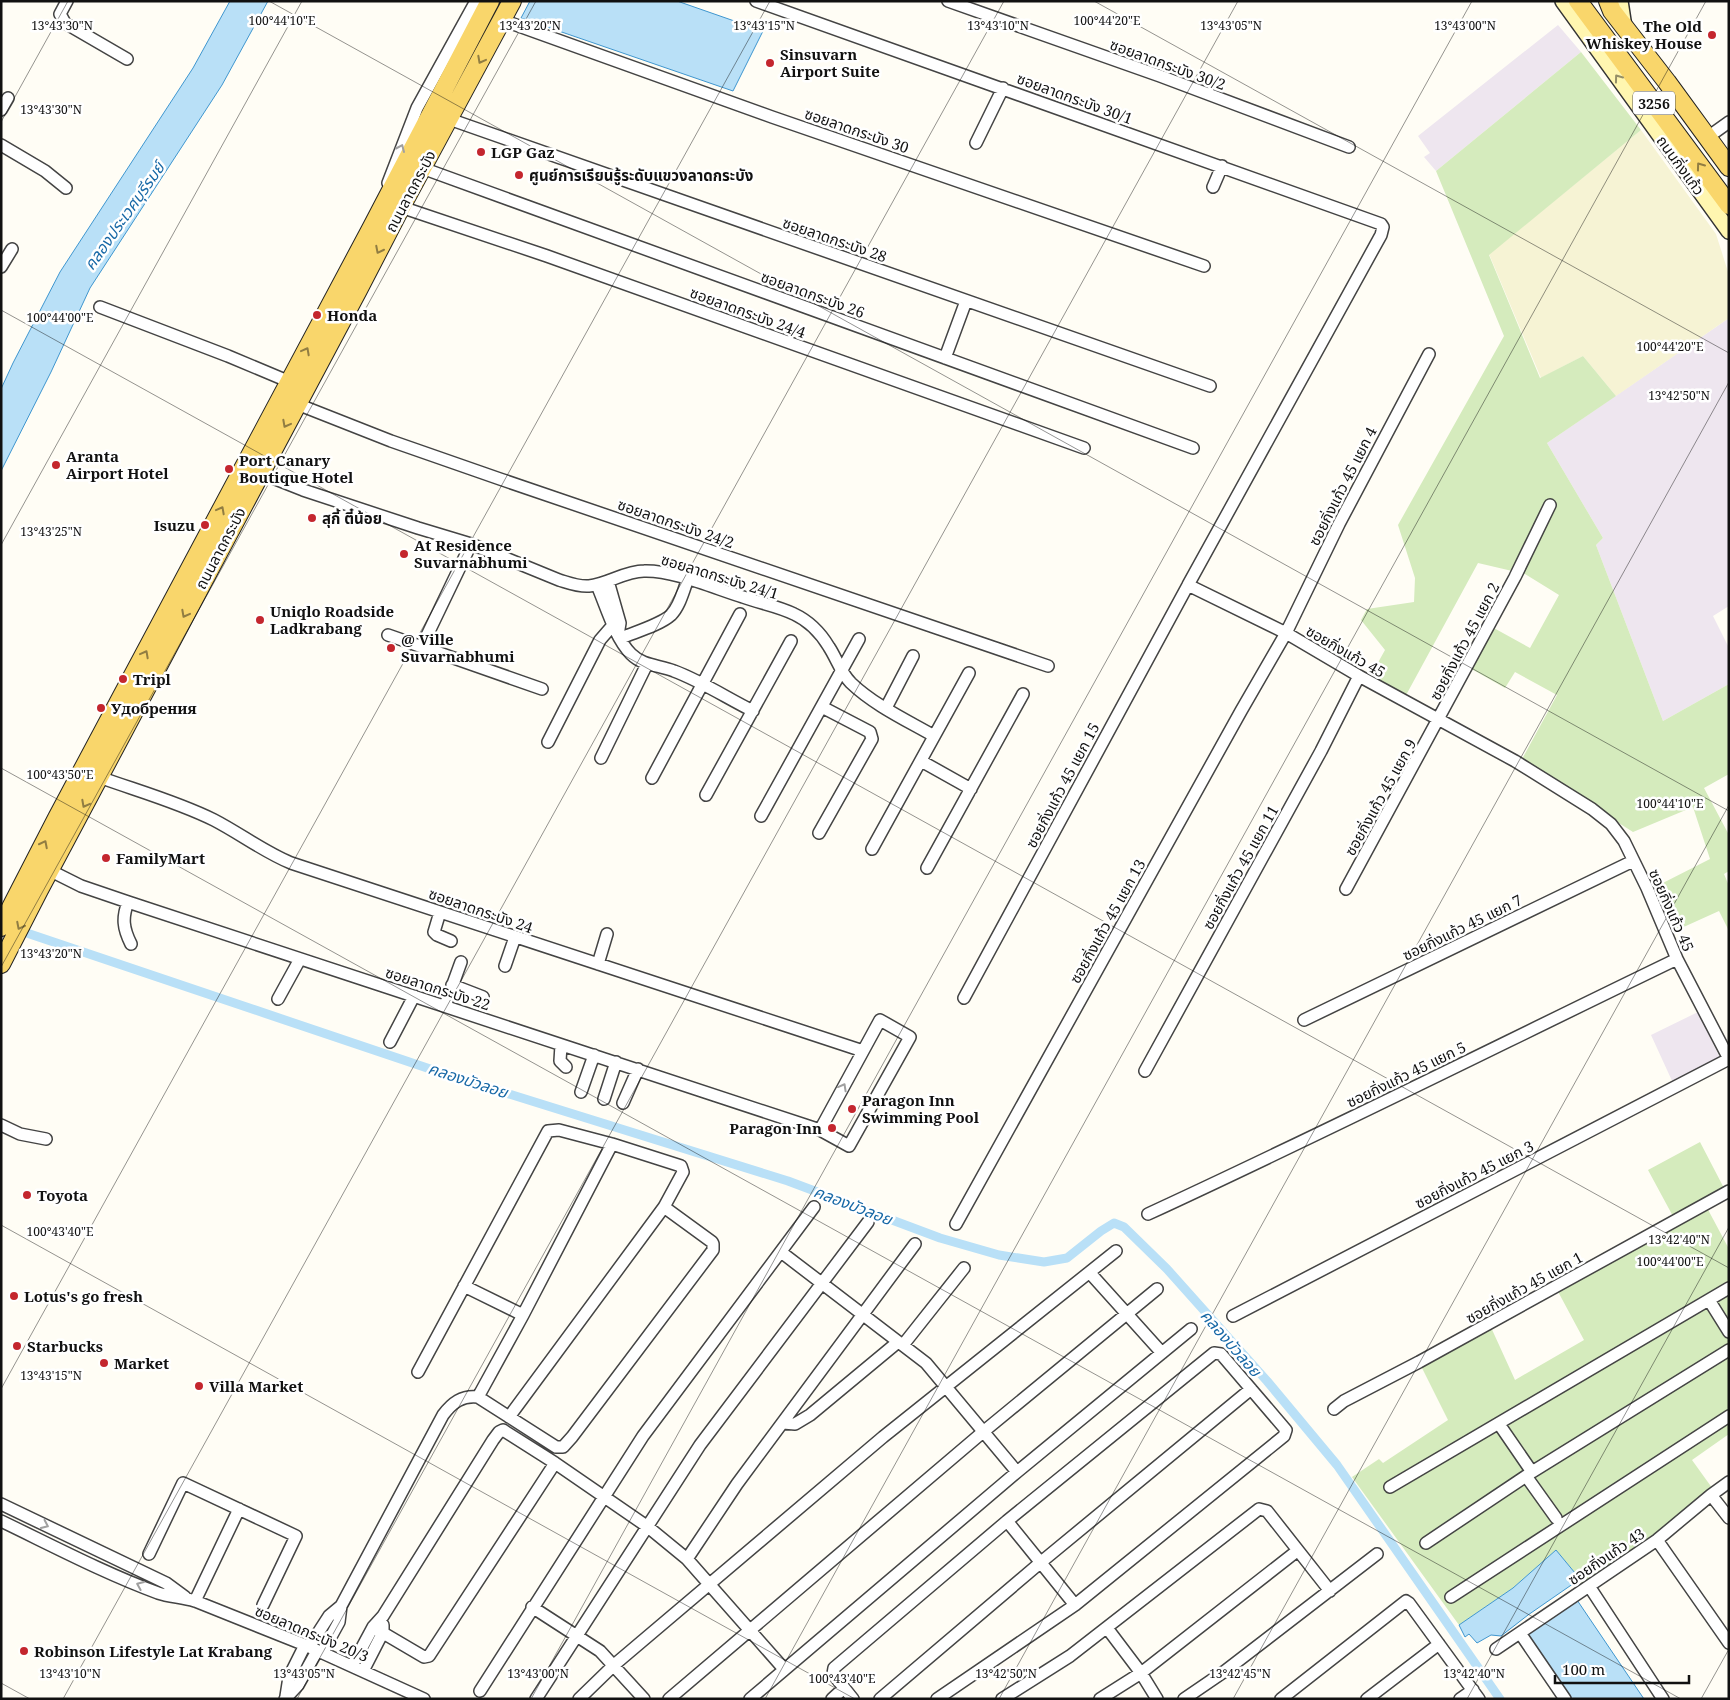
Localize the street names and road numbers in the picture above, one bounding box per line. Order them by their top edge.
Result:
street label: ซอยลาดกระบัง 30/2 [1107,34,1229,94]
street label: ซอยลาดกระบัง 30/1 [1014,68,1136,128]
road number: 3256 [1633,92,1675,115]
street label: ซอยลาดกระบัง 30 [802,103,912,157]
street label: ถนนกิ่งแก้ว [1653,131,1709,199]
street label: ถนนลาดกระบัง [380,147,440,235]
street label: ซอยลาดกระบัง 28 [780,212,890,266]
street label: ซอยลาดกระบัง 26 [758,266,868,322]
street label: ซอยลาดกระบัง 24/4 [687,282,809,342]
street label: ซอยกิ่งแก้ว 45 แยก 4 [1303,423,1381,549]
street label: ซอยลาดกระบัง 24/2 [615,494,737,552]
street label: ถนนลาดกระบัง [190,504,250,592]
street label: ซอยลาดกระบัง 24/1 [659,549,781,603]
street label: ซอยกิ่งแก้ว 45 แยก 2 [1425,579,1503,703]
street label: ซอยกิ่งแก้ว 45 [1303,620,1389,682]
street label: ซอยกิ่งแก้ว 45 แยก 15 [1021,719,1103,851]
street label: ซอยกิ่งแก้ว 45 แยก 9 [1340,735,1420,859]
street label: ซอยกิ่งแก้ว 45 แยก 11 [1198,801,1282,933]
street label: ซอยกิ่งแก้ว 45 แยก 13 [1065,855,1149,987]
street label: ซอยกิ่งแก้ว 45 [1645,866,1699,954]
street label: ซอยลาดกระบัง 24 [426,883,536,937]
street label: ซอยกิ่งแก้ว 45 แยก 7 [1399,889,1525,965]
street label: ซอยลาดกระบัง 22 [383,962,493,1014]
street label: ซอยกิ่งแก้ว 45 แยก 5 [1343,1036,1469,1112]
street label: ซอยกิ่งแก้ว 45 แยก 3 [1411,1135,1537,1213]
street label: ซอยกิ่งแก้ว 45 แยก 1 [1462,1247,1586,1327]
street label: ซอยกิ่งแก้ว 43 [1564,1523,1648,1589]
street label: ซอยลาดกระบัง 20/3 [252,1600,372,1666]

